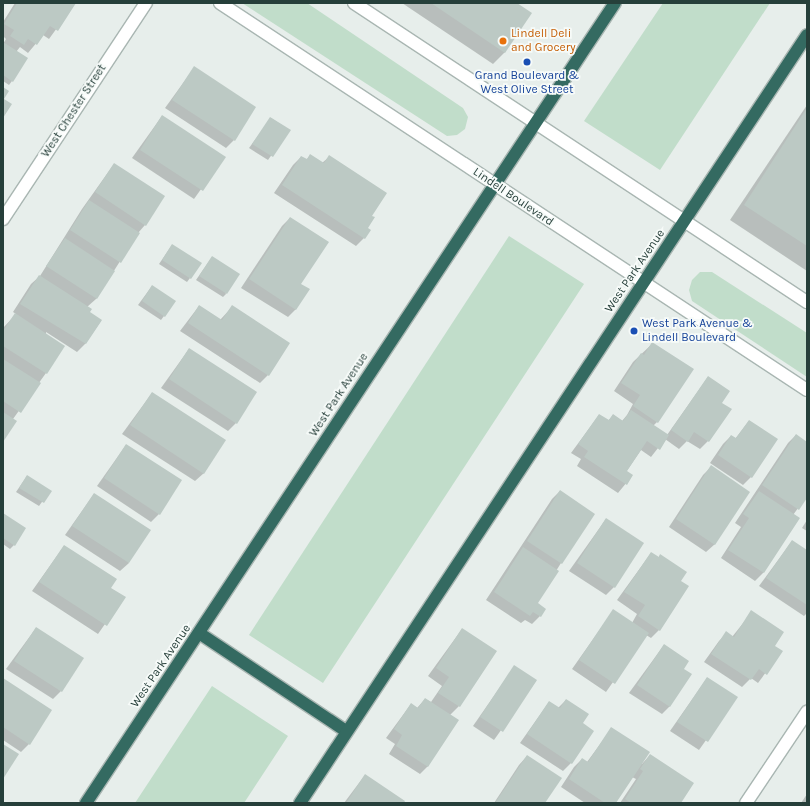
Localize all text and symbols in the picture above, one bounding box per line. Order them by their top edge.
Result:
place label: Lindell Deli and Grocery [511,27,576,55]
marker: Lindell Deli and Grocery [498,36,508,46]
marker: Grand Boulevard & West Olive Street [522,57,532,67]
street label: West Chester Street [39,62,109,160]
place label: Grand Boulevard & West Olive Street [475,69,579,97]
street label: Lindell Boulevard [470,165,556,229]
street label: West Park Avenue [602,227,668,315]
place label: West Park Avenue & Lindell Boulevard [642,317,753,345]
marker: West Park Avenue & Lindell Boulevard [629,326,639,336]
street label: West Park Avenue [307,350,371,440]
street label: West Park Avenue [128,622,194,710]

